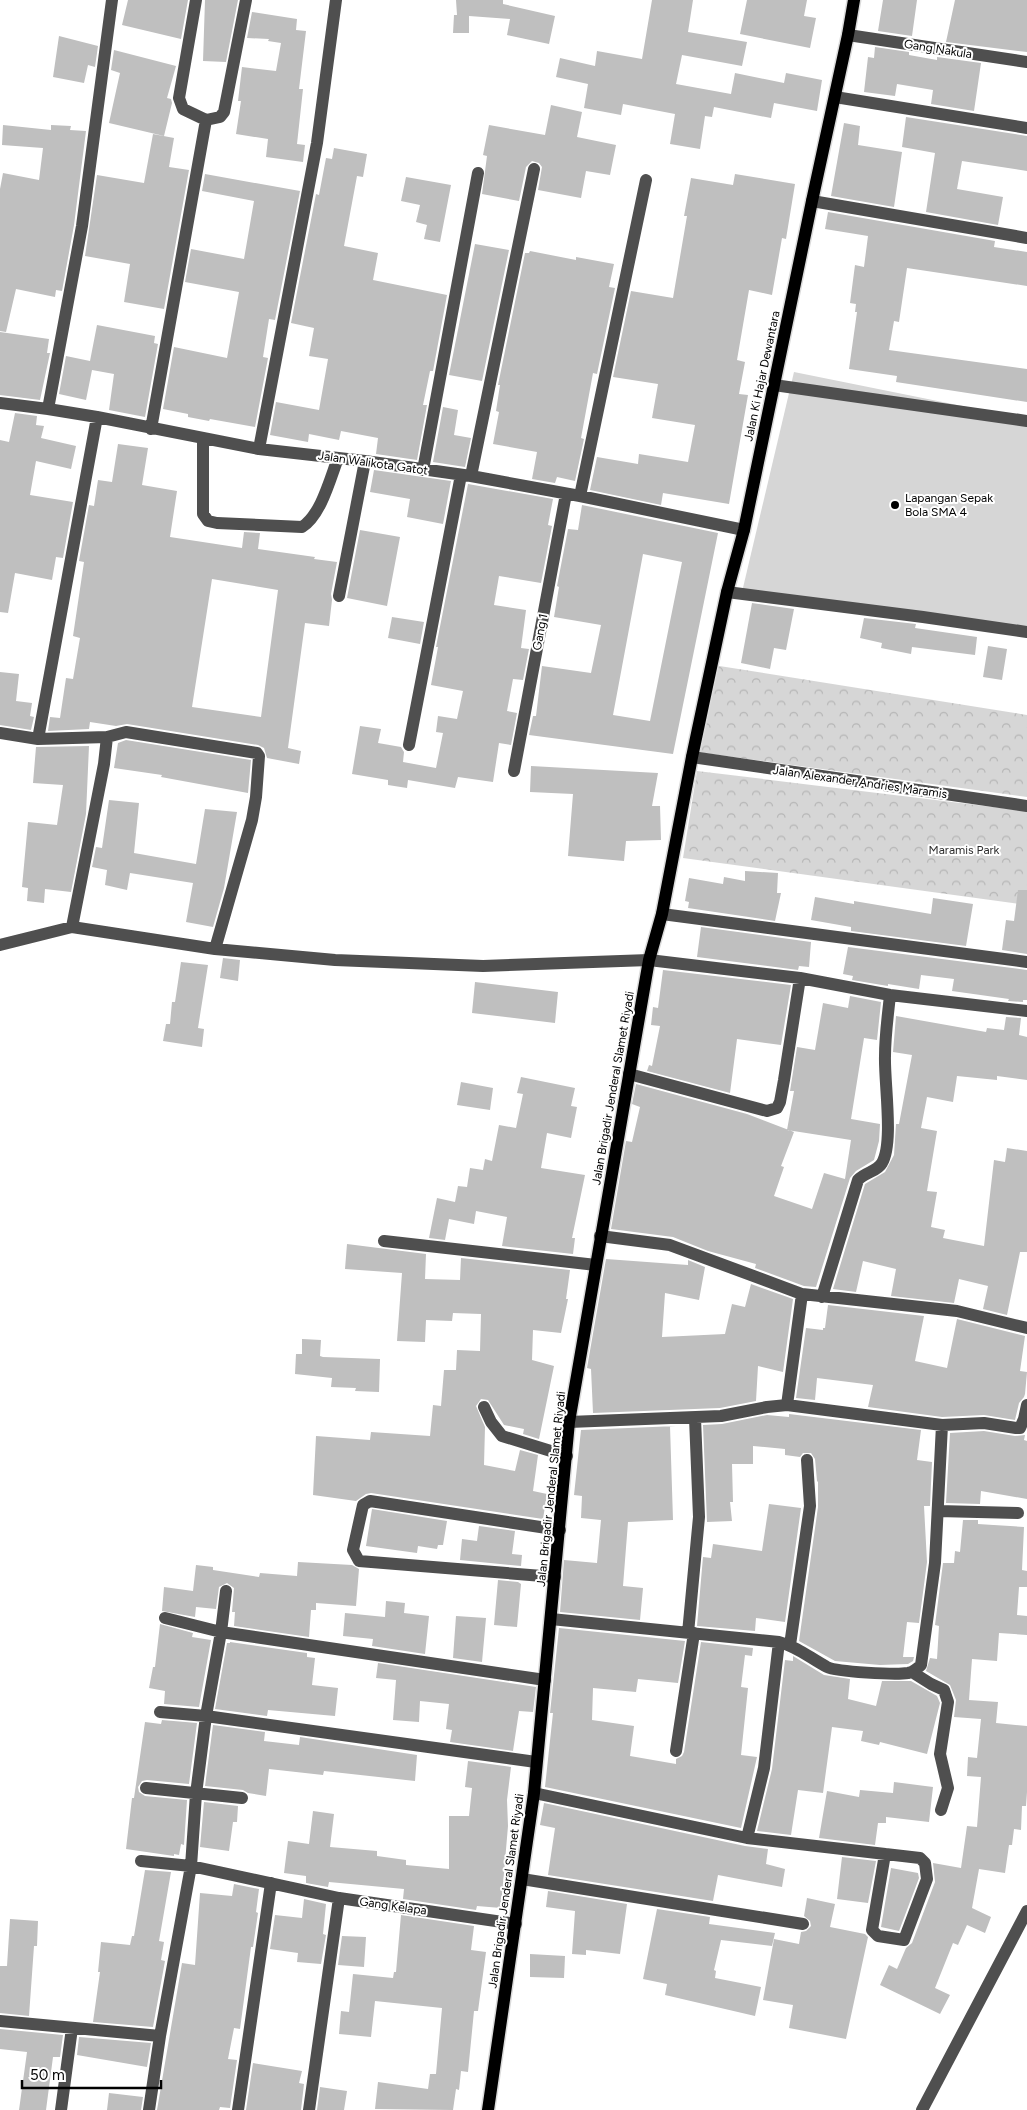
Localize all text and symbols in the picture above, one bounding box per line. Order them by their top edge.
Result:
street label: Gang Nakula [903,37,973,61]
street label: Jalan Ki Hajar Dewantara [741,310,783,442]
street label: Jalan Walikota Gatot [317,448,429,478]
place label: Lapangan Sepak Bola SMA 4 [905,491,993,519]
marker: Lapangan Sepak Bola SMA 4 [889,499,901,511]
street label: Gang 1 [530,613,550,651]
street label: Jalan Alexander Andries Maramis [772,763,948,801]
park label: Maramis Park [929,843,1000,857]
street label: Jalan Brigadir Jenderal Slamet Riyadi [589,990,637,1186]
street label: Jalan Brigadir Jenderal Slamet Riyadi [534,1391,568,1587]
street label: Jalan Brigadir Jenderal Slamet Riyadi [485,1793,527,1989]
street label: Gang Kelapa [359,1894,427,1918]
scale bar [22,2058,161,2090]
text: 50 m [30,2066,65,2084]

